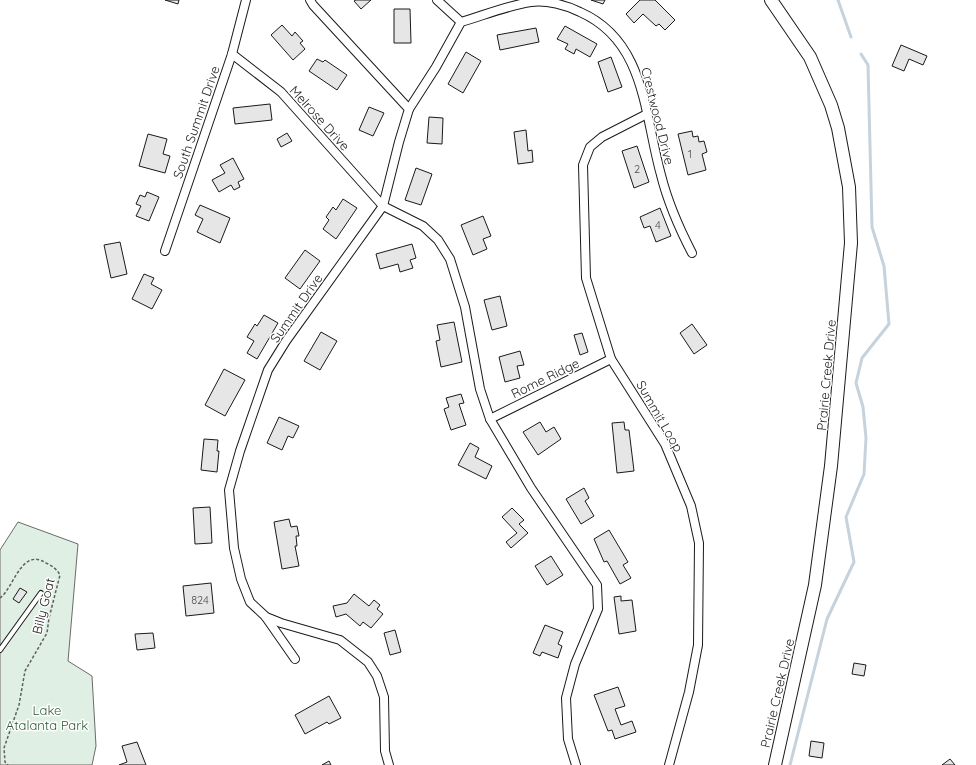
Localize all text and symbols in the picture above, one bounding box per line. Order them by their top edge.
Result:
street label: South Summit Drive [169,63,223,181]
street label: Crestwood Drive [638,66,678,166]
street label: Melrose Drive [287,82,353,154]
house number: 1 [688,147,692,161]
house number: 2 [634,162,640,176]
house number: 4 [655,218,661,232]
street label: Summit Drive [266,270,326,346]
street label: Prairie Creek Drive [813,319,839,431]
street label: Rome Ridge [508,355,582,401]
street label: Summit Loop [633,378,687,455]
street label: Billy Goat [28,576,58,636]
house number: 824 [191,593,209,607]
street label: Prairie Creek Drive [757,637,797,749]
park label: Lake Atalanta Park [6,702,88,733]

